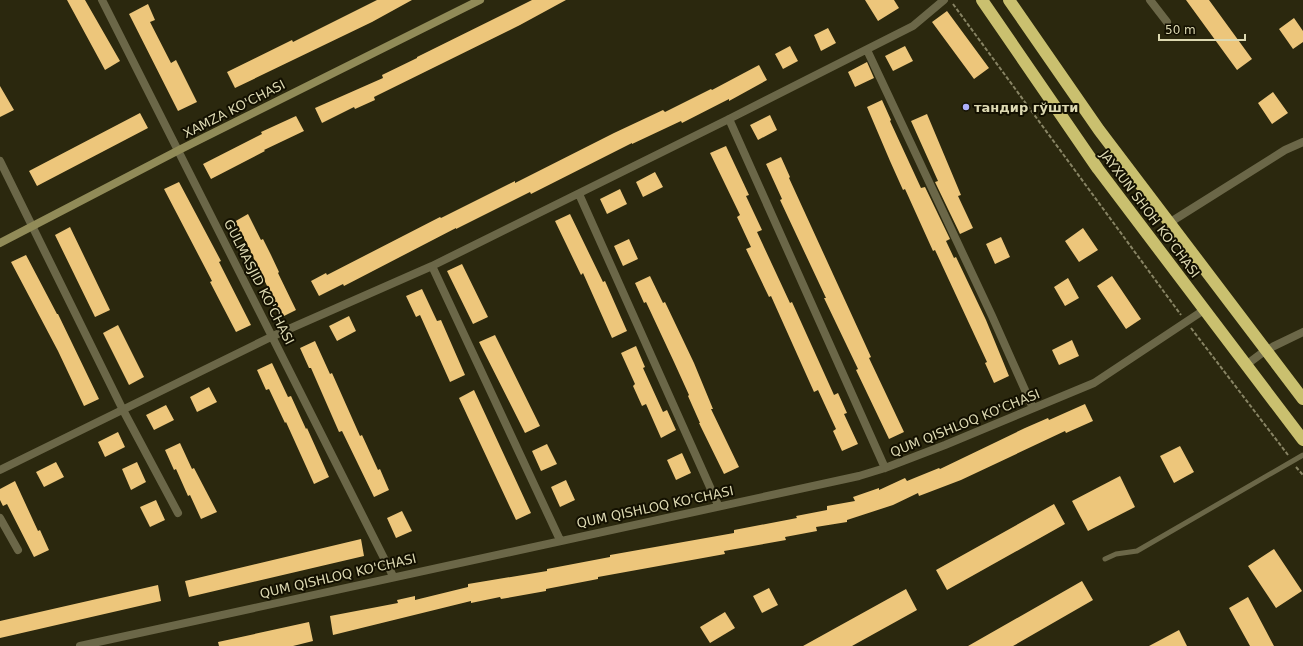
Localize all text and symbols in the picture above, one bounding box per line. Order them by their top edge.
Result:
scale bar [1159,16,1245,42]
text: 50 m [1165,23,1196,37]
street label: XAMZA KO'CHASI [181,77,287,141]
place label: тандир гўшти [974,100,1078,115]
marker: тандир гўшти [961,102,971,112]
street label: JAYXUN SHOH KO'CHASI [1097,147,1203,281]
street label: GULMASJID KO'CHASI [221,217,297,347]
street label: QUM QISHLOQ KO'CHASI [888,386,1042,460]
street label: QUM QISHLOQ KO'CHASI [575,483,735,531]
street label: QUM QISHLOQ KO'CHASI [258,551,418,601]

